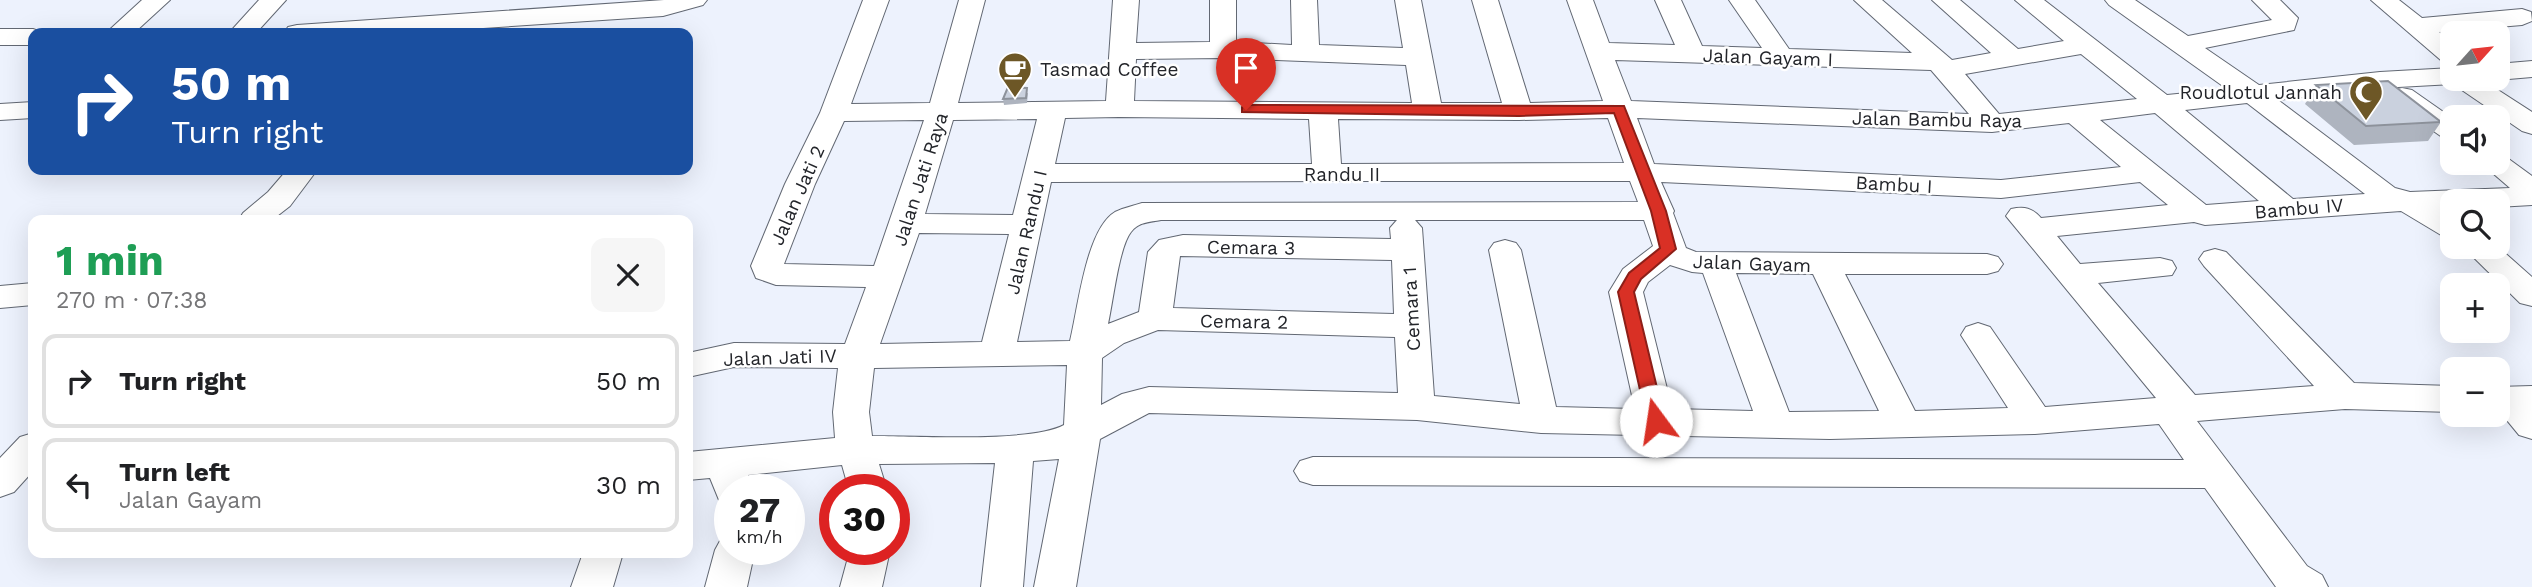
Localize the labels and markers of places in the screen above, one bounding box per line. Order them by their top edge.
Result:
pin [1216,38,1276,110]
cafe icon: Tasmad Coffee [996,50,1034,99]
place label: Tasmad Coffee [1040,58,1178,81]
mosque icon: Roudlotul Jannah [2347,73,2385,122]
place label: Roudlotul Jannah [2180,81,2342,104]

